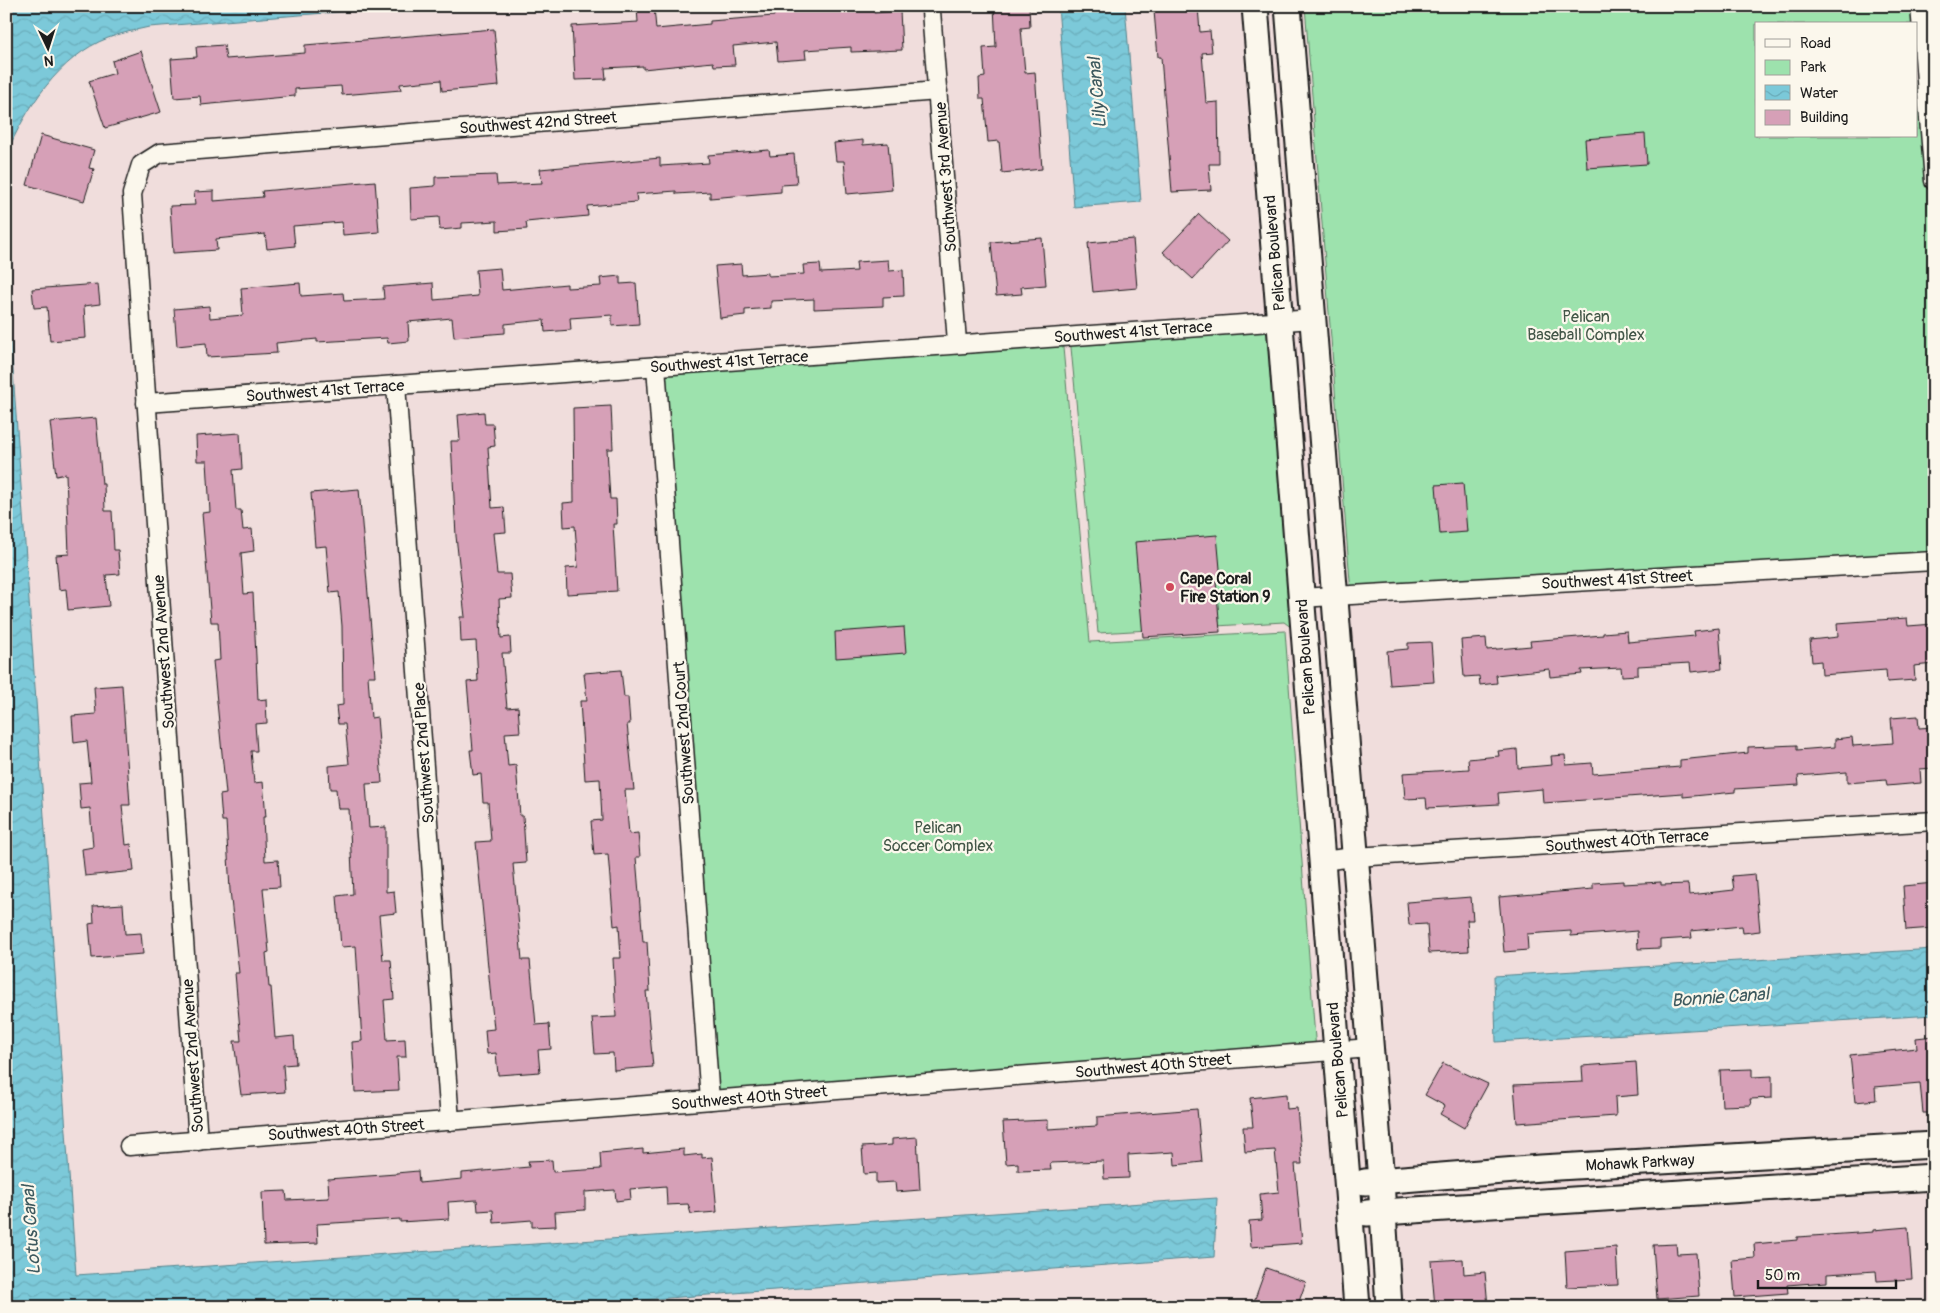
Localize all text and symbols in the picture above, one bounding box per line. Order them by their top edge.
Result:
north arrow [22,22,72,72]
legend [1755,22,1918,138]
text: Road [1800,34,1831,53]
text: N [44,52,54,69]
water label: Lily Canal [1083,55,1112,129]
text: Park [1800,58,1827,77]
text: Water [1800,84,1839,103]
street label: Southwest 3rd Avenue [931,101,961,253]
street label: Southwest 42nd Street [459,107,618,138]
text: Building [1800,108,1848,127]
street label: Pelican Boulevard [1260,194,1290,312]
park label: Pelican Baseball Complex [1527,307,1645,345]
street label: Southwest 41st Terrace [1053,316,1213,348]
street label: Southwest 41st Terrace [649,346,809,378]
street label: Southwest 41st Terrace [245,375,405,407]
street label: Southwest 41st Street [1541,566,1694,594]
place label: Cape Coral Fire Station 9 [1180,569,1270,607]
street label: Southwest 2nd Avenue [149,574,179,730]
marker: Cape Coral Fire Station 9 [1164,581,1176,593]
street label: Pelican Boulevard [1292,598,1320,716]
street label: Southwest 2nd Court [669,660,699,805]
street label: Southwest 2nd Place [409,682,439,824]
park label: Pelican Soccer Complex [883,818,993,856]
street label: Southwest 40th Terrace [1545,825,1710,857]
street label: Southwest 2nd Avenue [178,978,208,1134]
water label: Bonnie Canal [1670,982,1771,1012]
street label: Pelican Boulevard [1323,1001,1353,1119]
street label: Southwest 40th Street [1074,1049,1233,1083]
street label: Southwest 40th Street [670,1081,829,1115]
street label: Southwest 40th Street [267,1115,425,1145]
street label: Mohawk Parkway [1585,1150,1695,1176]
water label: Lotus Canal [17,1183,46,1276]
scale bar [1758,1258,1895,1290]
text: 50 m [1765,1266,1800,1285]

